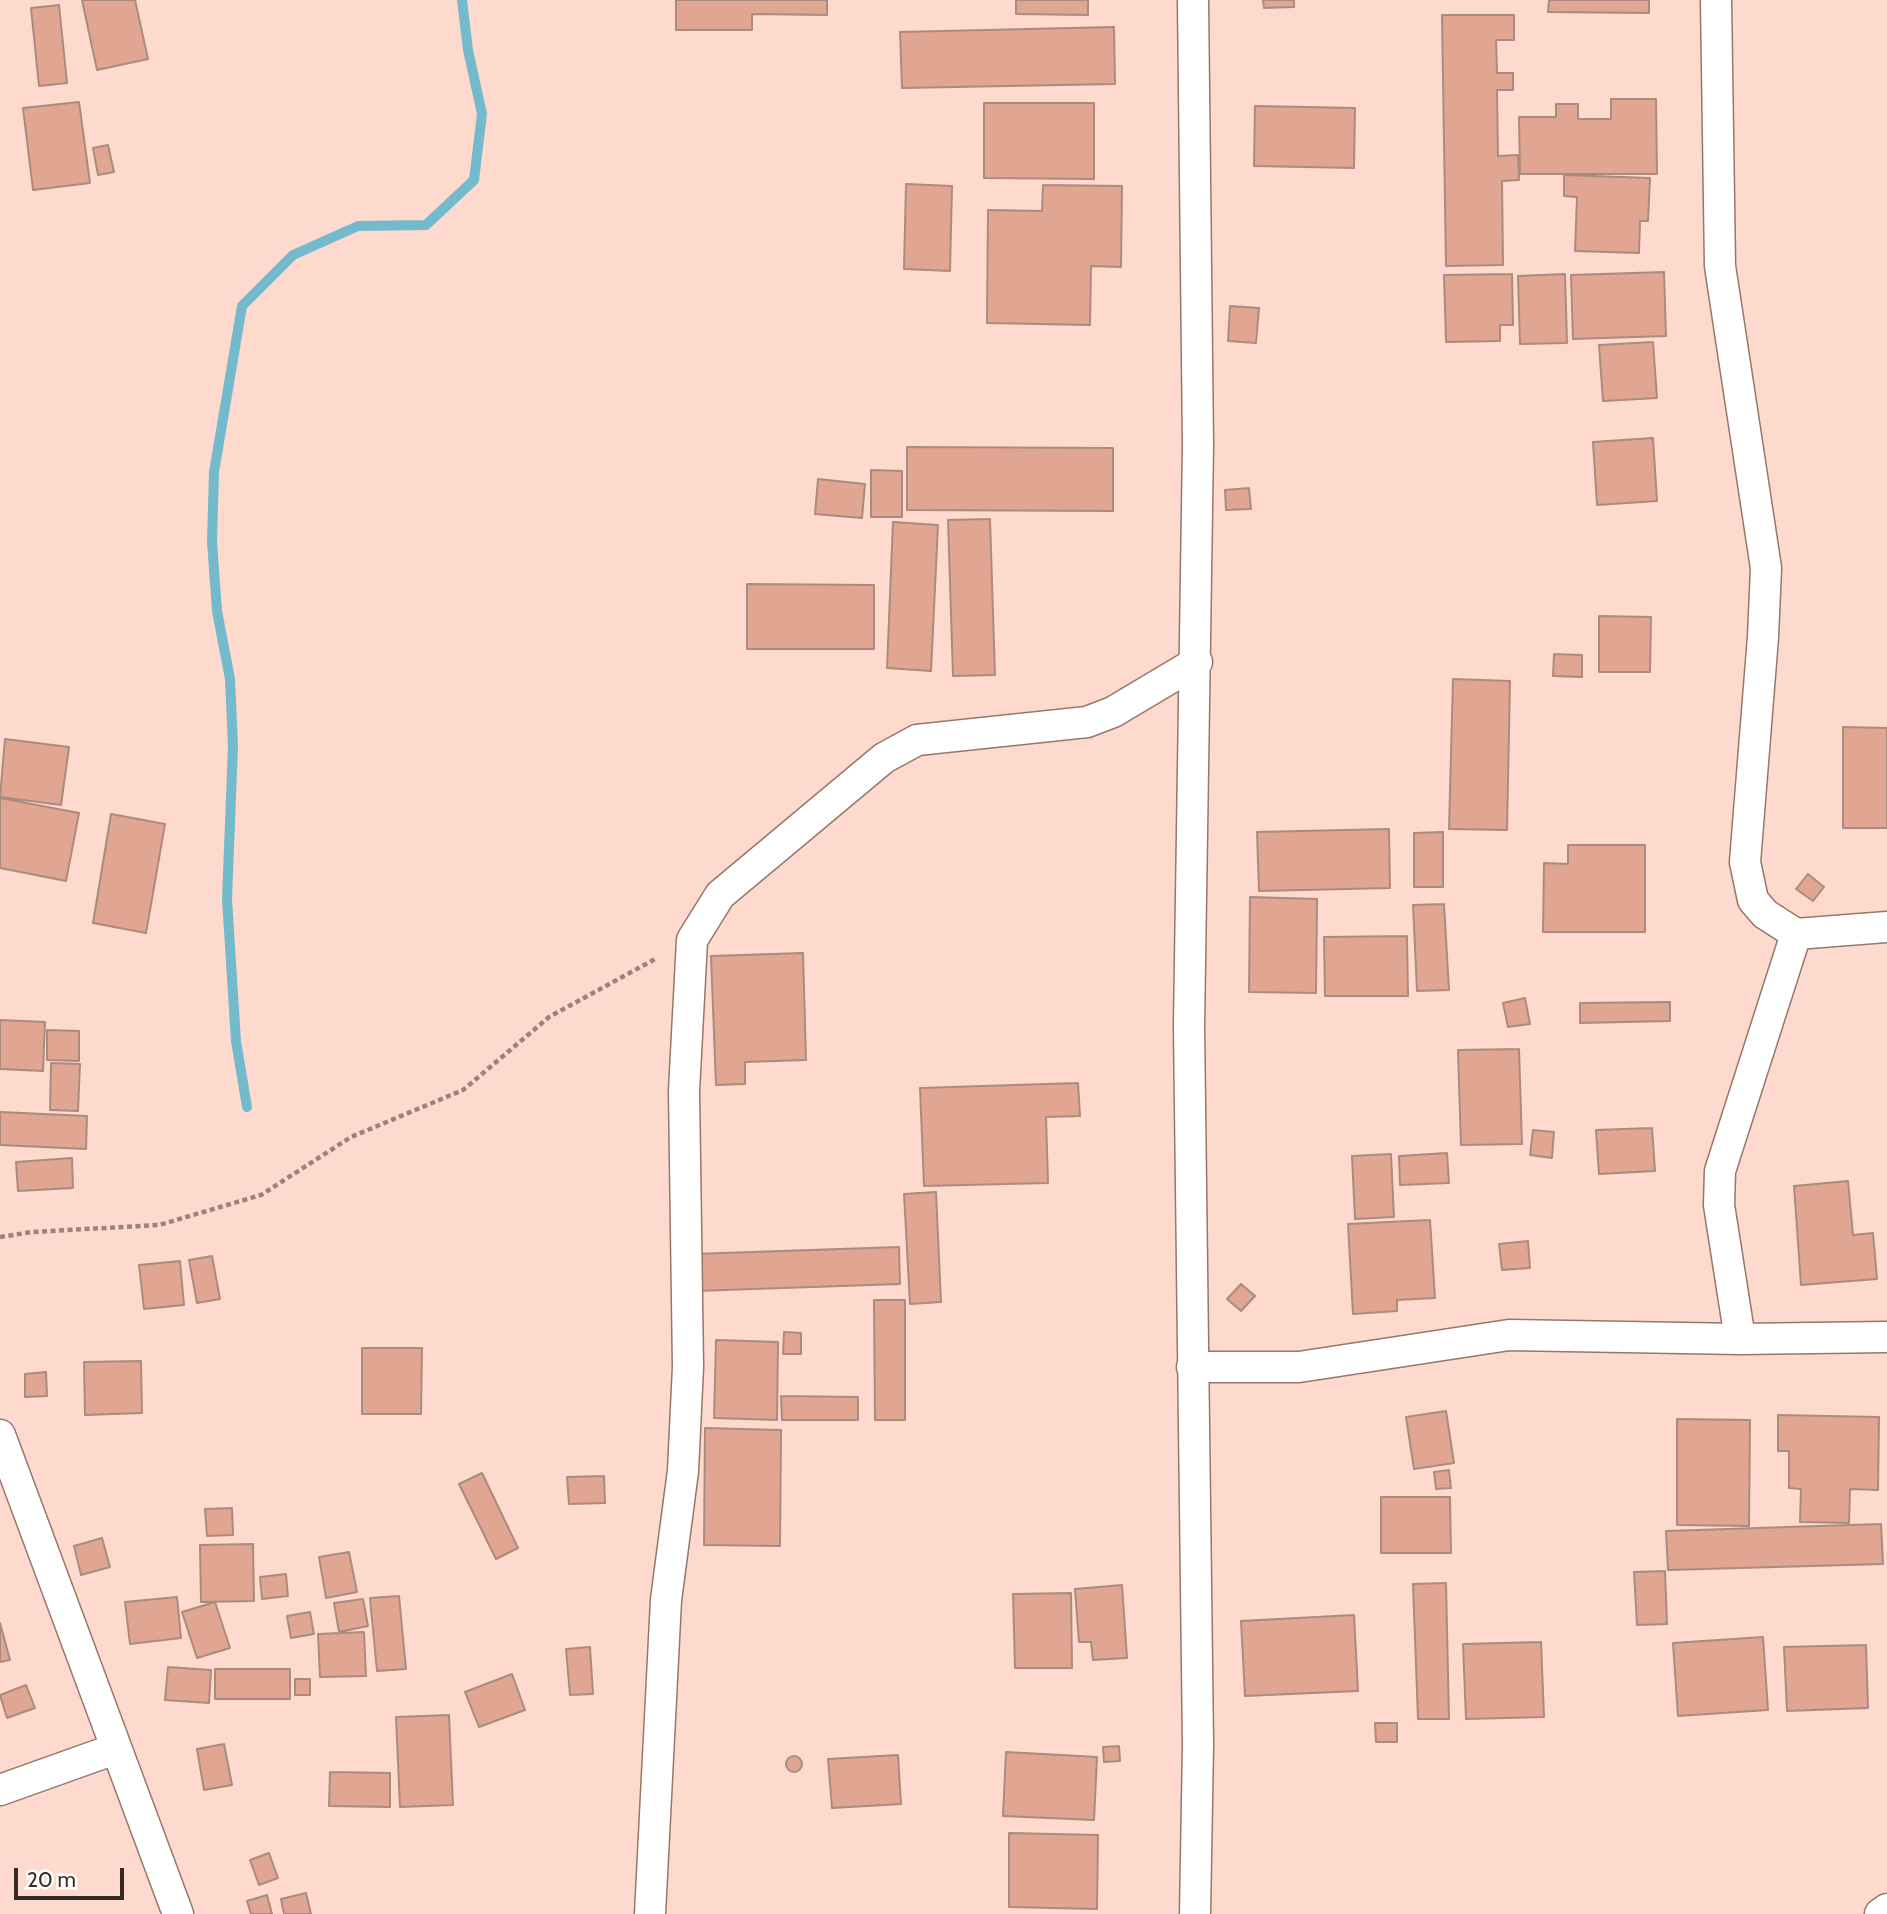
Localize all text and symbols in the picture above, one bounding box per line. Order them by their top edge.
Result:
scale bar [18,1854,128,1898]
text: 20 m [27,1867,76,1892]

